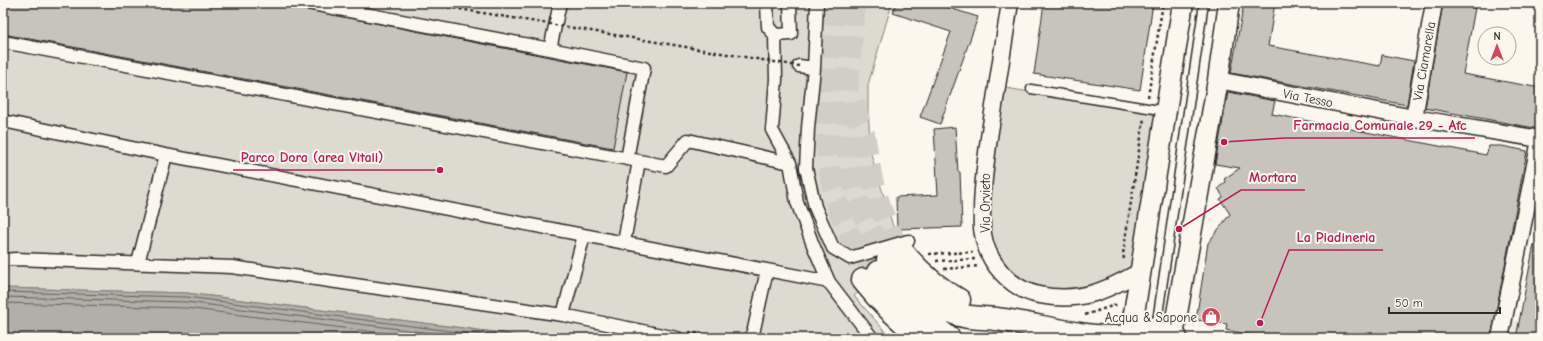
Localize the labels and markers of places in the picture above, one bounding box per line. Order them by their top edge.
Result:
callout: Farmacia Comunale 29 - Afc [1285,112,1475,138]
callout: Parco Dora (area Vitali) [233,144,391,170]
callout: Mortara [1241,164,1305,190]
callout: La Piadineria [1289,224,1383,250]
shop icon: Acqua & Sapone [1200,306,1222,328]
place label: Acqua & Sapone [1105,310,1197,325]

